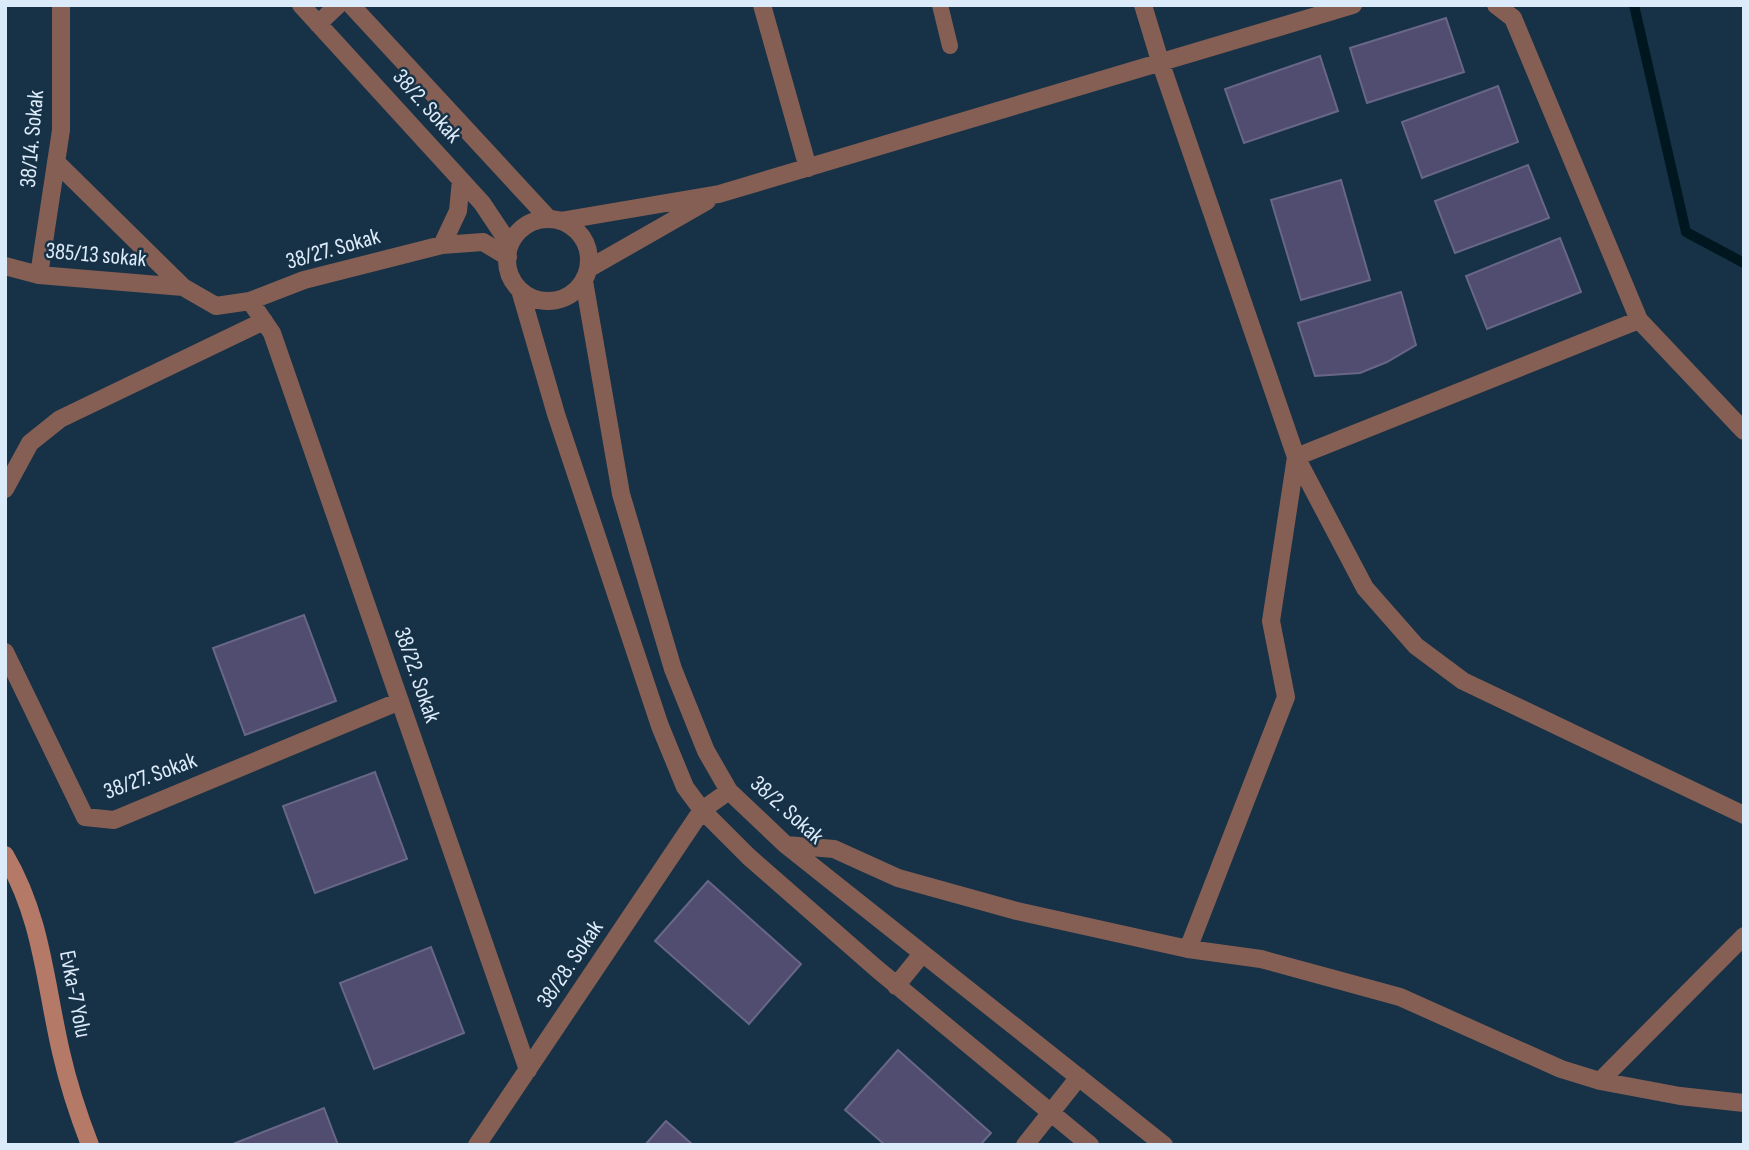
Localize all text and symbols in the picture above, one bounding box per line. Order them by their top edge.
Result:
street label: 38/2. Sokak [387,63,468,149]
street label: 38/14. Sokak [14,89,50,189]
street label: 38/27. Sokak [283,222,384,276]
street label: 385/13 sokak [44,237,148,273]
street label: 38/22. Sokak [388,624,446,727]
street label: 38/27. Sokak [100,746,200,806]
street label: 38/2. Sokak [744,770,830,851]
street label: 38/28. Sokak [531,915,610,1013]
street label: Evka-7 Yolu [53,948,97,1040]

